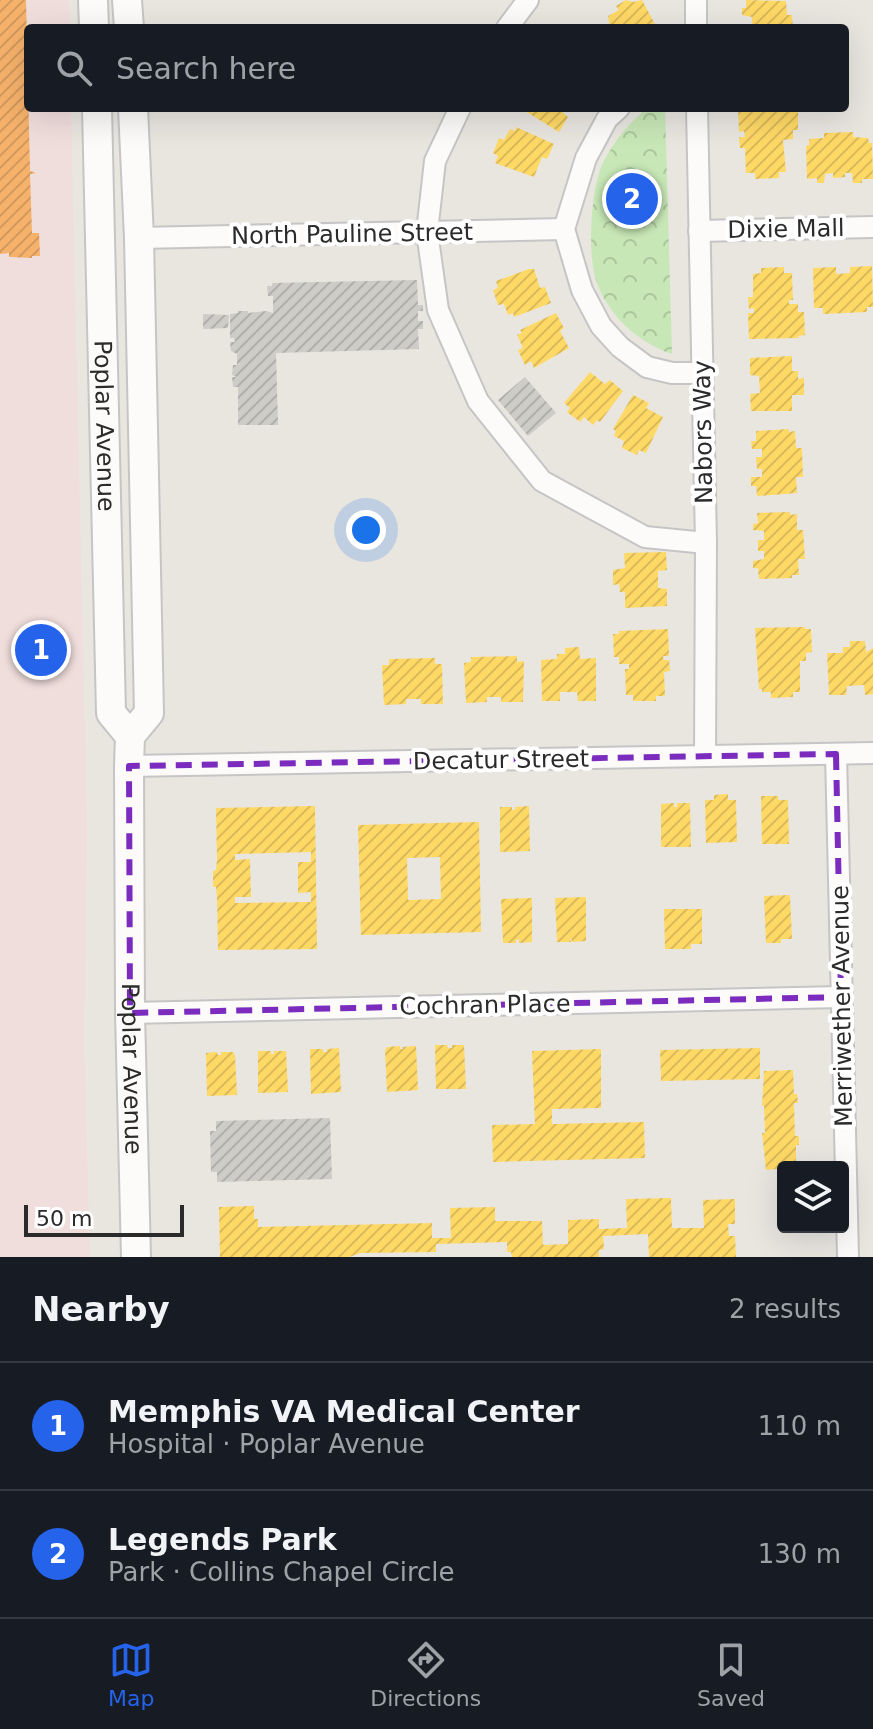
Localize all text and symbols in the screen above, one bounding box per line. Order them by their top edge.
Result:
search box [24,24,849,112]
icon: search [52,46,96,90]
text: Search here [116,51,296,86]
pin: 2 [606,169,658,229]
street label: Dixie Mall [727,214,845,244]
street label: North Pauline Street [231,218,473,250]
street label: Poplar Avenue [88,340,120,512]
street label: Nabors Way [688,360,718,504]
your location [346,510,386,550]
pin: 1 [15,620,67,680]
street label: Decatur Street [413,744,589,776]
street label: Merriwether Avenue [826,885,858,1127]
street label: Poplar Avenue [116,983,147,1155]
street label: Cochran Place [399,990,571,1020]
map controls [777,1161,849,1233]
button: layers [777,1161,849,1233]
scale bar [24,1201,184,1237]
text: 50 m [36,1206,92,1231]
text: Nearby [32,1289,170,1329]
text: 2 results [729,1294,841,1324]
text: Memphis VA Medical Center [108,1394,580,1429]
text: 1 [49,1411,67,1441]
text: 110 m [758,1411,841,1441]
text: Hospital · Poplar Avenue [108,1429,425,1459]
text: Legends Park [108,1522,337,1557]
text: 2 [49,1539,67,1569]
text: 130 m [758,1539,841,1569]
text: Park · Collins Chapel Circle [108,1557,455,1587]
tab: Map [108,1638,154,1711]
tab: Directions [370,1638,481,1711]
tab: Saved [697,1638,765,1711]

